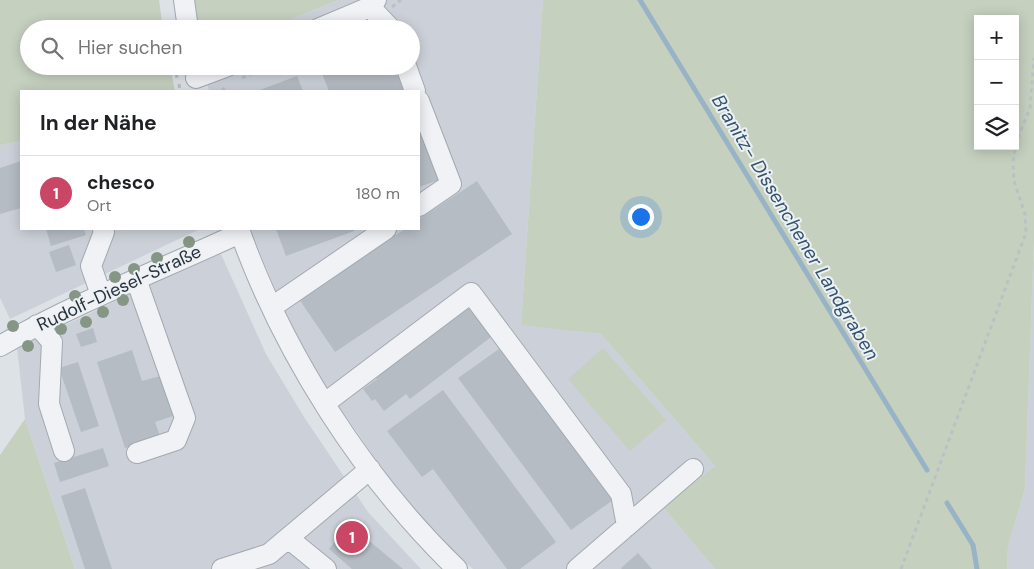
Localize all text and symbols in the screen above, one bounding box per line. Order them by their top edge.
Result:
map controls [974,15,1019,150]
button: + [974,15,1019,60]
search box [20,20,420,75]
icon: search [38,34,66,62]
text: Hier suchen [78,35,182,60]
button: − [974,60,1019,105]
water label: Branitz- Dissenchener Landgraben [706,90,885,365]
button: layers [974,105,1019,150]
text: In der Nähe [40,109,157,137]
text: chesco [87,170,155,195]
text: 1 [53,183,59,204]
text: 180 m [356,183,400,204]
text: Ort [87,195,112,216]
your location [628,204,654,230]
street label: Rudolf-Diesel-Straße [33,239,205,337]
pin: 1 [336,518,368,556]

